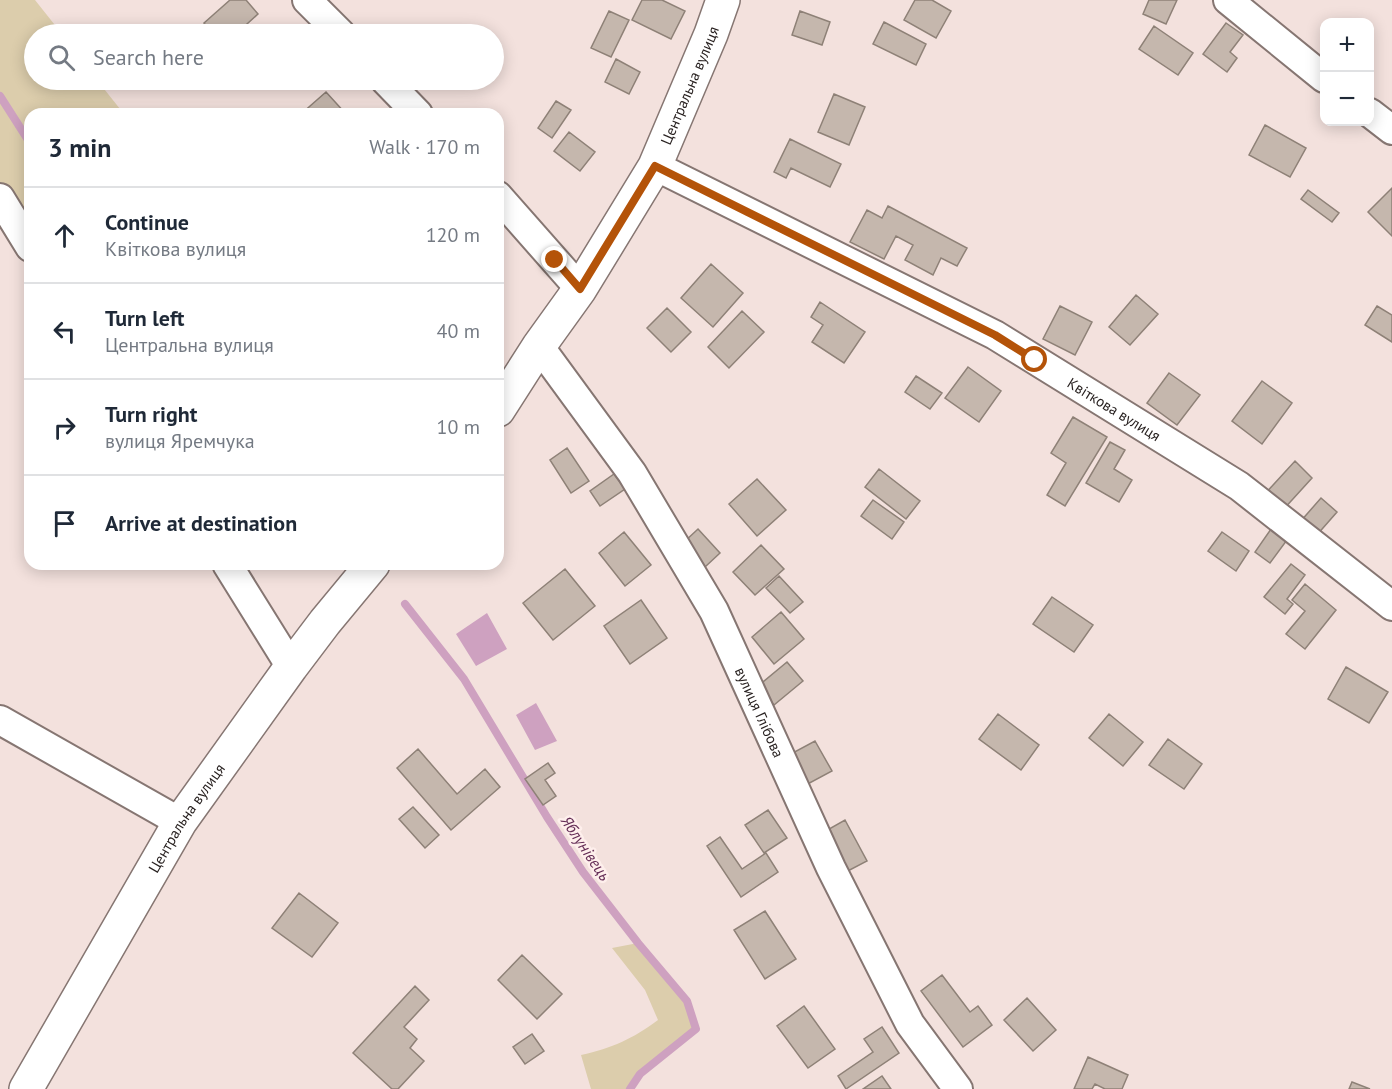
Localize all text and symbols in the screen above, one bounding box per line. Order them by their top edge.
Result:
map controls [1320,18,1374,126]
button: + [1320,18,1374,72]
search box [24,24,504,90]
street label: Центральна вулиця [656,24,723,147]
icon: search [45,41,78,74]
text: Search here [93,43,204,71]
button: − [1320,72,1374,126]
text: 3 min [48,131,111,164]
text: Walk · 170 m [369,134,480,160]
text: Continue [105,208,189,236]
icon: ahead [48,219,81,252]
text: 120 m [426,222,480,248]
text: Квіткова вулиця [105,236,246,262]
route end [541,246,567,272]
text: Turn left [105,304,185,332]
icon: left [48,315,81,348]
text: 40 m [437,318,480,344]
text: Центральна вулиця [105,332,274,358]
route start [1021,346,1047,372]
street label: Квіткова вулиця [1064,373,1164,445]
text: Turn right [105,400,197,428]
icon: right [48,411,81,444]
text: 10 m [437,414,480,440]
text: вулиця Яремчука [105,428,255,454]
icon: arrive [48,507,81,540]
text: Arrive at destination [105,509,297,537]
street label: вулиця Глібова [731,664,789,760]
street label: Центральна вулиця [143,759,229,876]
water label: Яблунівець [556,811,615,884]

